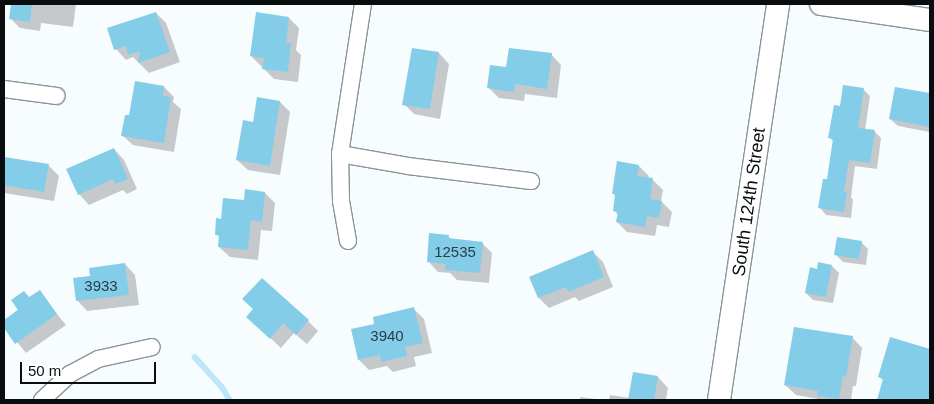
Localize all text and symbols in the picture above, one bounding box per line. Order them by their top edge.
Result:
street label: South 124th Street [728,126,770,278]
house number: 12535 [434,243,476,261]
house number: 3933 [84,277,118,295]
house number: 3940 [370,327,404,345]
scale bar [22,352,159,384]
text: 50 m [28,362,61,379]

